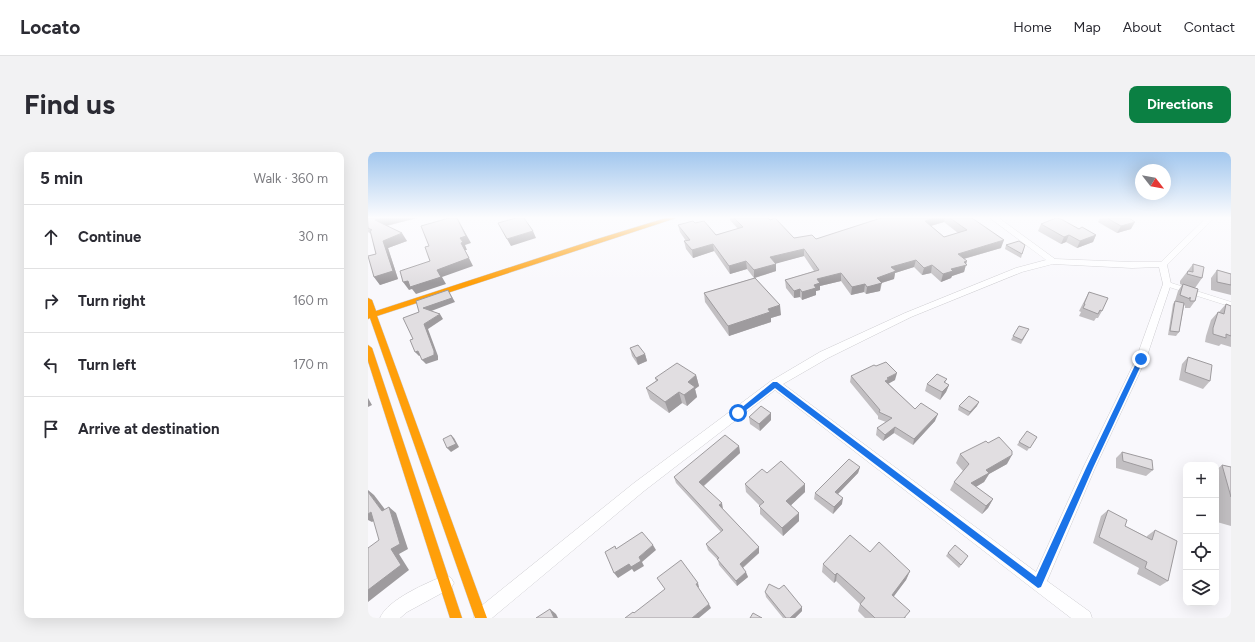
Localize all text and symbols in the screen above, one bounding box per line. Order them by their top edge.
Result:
text: Locato [20,16,80,39]
text: Home [1013,19,1052,36]
text: Map [1074,19,1101,36]
text: About [1123,19,1162,36]
text: Contact [1184,19,1235,36]
button: Directions [1129,86,1231,123]
text: Find us [24,87,115,121]
north arrow [1135,164,1171,200]
text: 5 min [40,168,83,188]
text: Walk · 360 m [253,171,328,186]
icon: ahead [40,226,62,248]
text: Continue [78,228,141,246]
text: 30 m [298,229,328,244]
icon: right [40,290,62,312]
text: Turn right [78,292,146,310]
text: 160 m [293,293,328,308]
route end [1132,350,1150,368]
icon: left [40,354,62,376]
text: Turn left [78,356,136,374]
text: 170 m [293,357,328,372]
route start [729,404,747,422]
icon: arrive [40,418,62,440]
text: Arrive at destination [78,420,219,438]
map controls [1183,462,1219,606]
button: + [1183,462,1219,498]
button: − [1183,498,1219,534]
button: locate [1183,534,1219,570]
button: layers [1183,570,1219,606]

